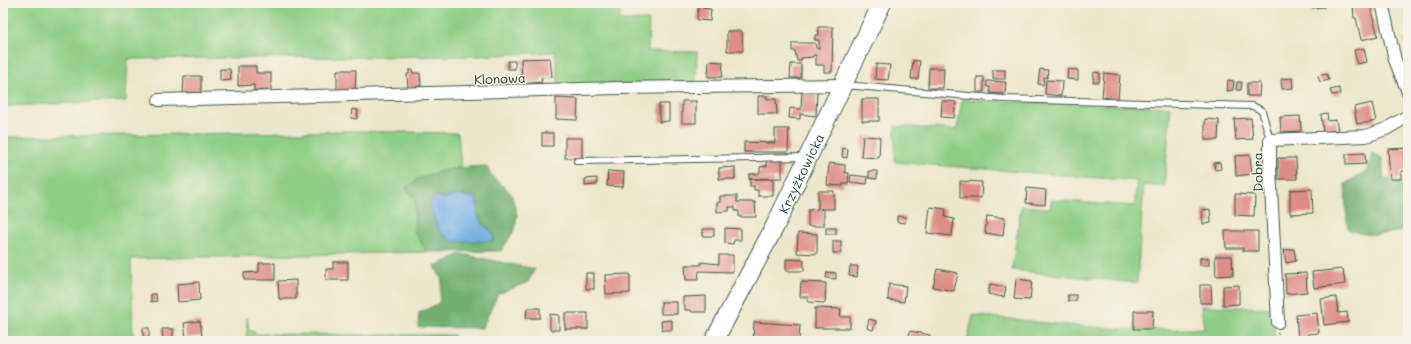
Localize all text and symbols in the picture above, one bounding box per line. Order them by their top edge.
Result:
street label: Klonowa [474,69,526,87]
street label: Krzyżkowicka [774,130,827,216]
street label: Dobra [1248,152,1266,192]

